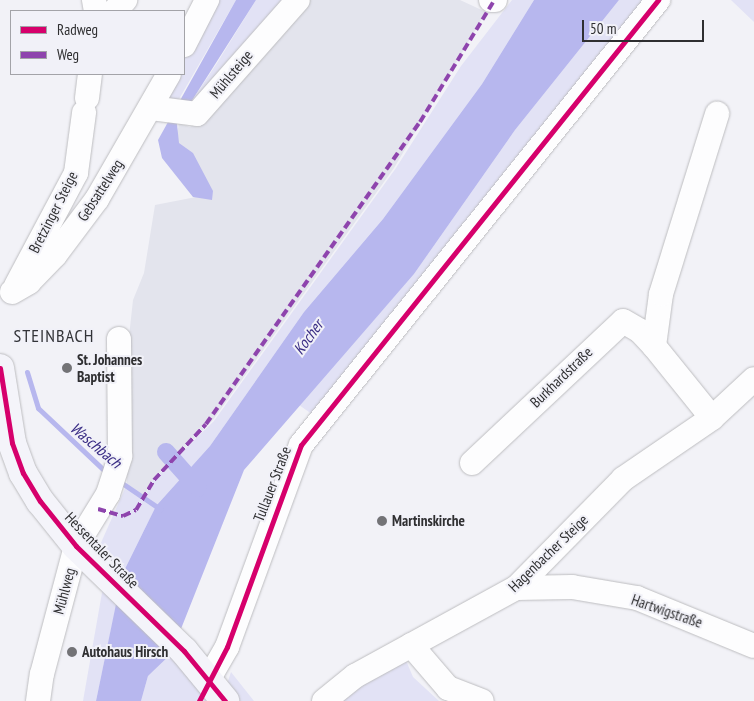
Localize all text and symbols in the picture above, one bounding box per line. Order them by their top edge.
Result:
legend [10,10,185,75]
scale bar [584,10,706,42]
text: 50 m [590,19,616,38]
text: Radweg [57,20,98,39]
text: Weg [57,45,79,64]
street label: Mühlsteige [206,46,256,102]
street label: Gebsattelweg [73,156,127,224]
street label: Bretzinger Steige [25,168,81,256]
water label: Kocher [289,316,327,358]
district label: STEINBACH [12,325,96,347]
street label: Burkhardstraße [526,343,596,411]
place label: St. Johannes Baptist [77,350,143,385]
marker: St. Johannes Baptist [61,362,73,374]
water label: Waschbach [67,418,125,472]
street label: Tullauer Straße [249,444,295,524]
street label: Hessentaler Straße [61,508,143,592]
street label: Hagenbacher Steige [504,510,592,596]
place label: Martinskirche [392,512,465,530]
marker: Martinskirche [376,515,388,527]
street label: Mühlweg [49,566,79,616]
street label: Hartwigstraße [629,590,705,632]
place label: Autohaus Hirsch [82,643,168,661]
marker: Autohaus Hirsch [66,646,78,658]

